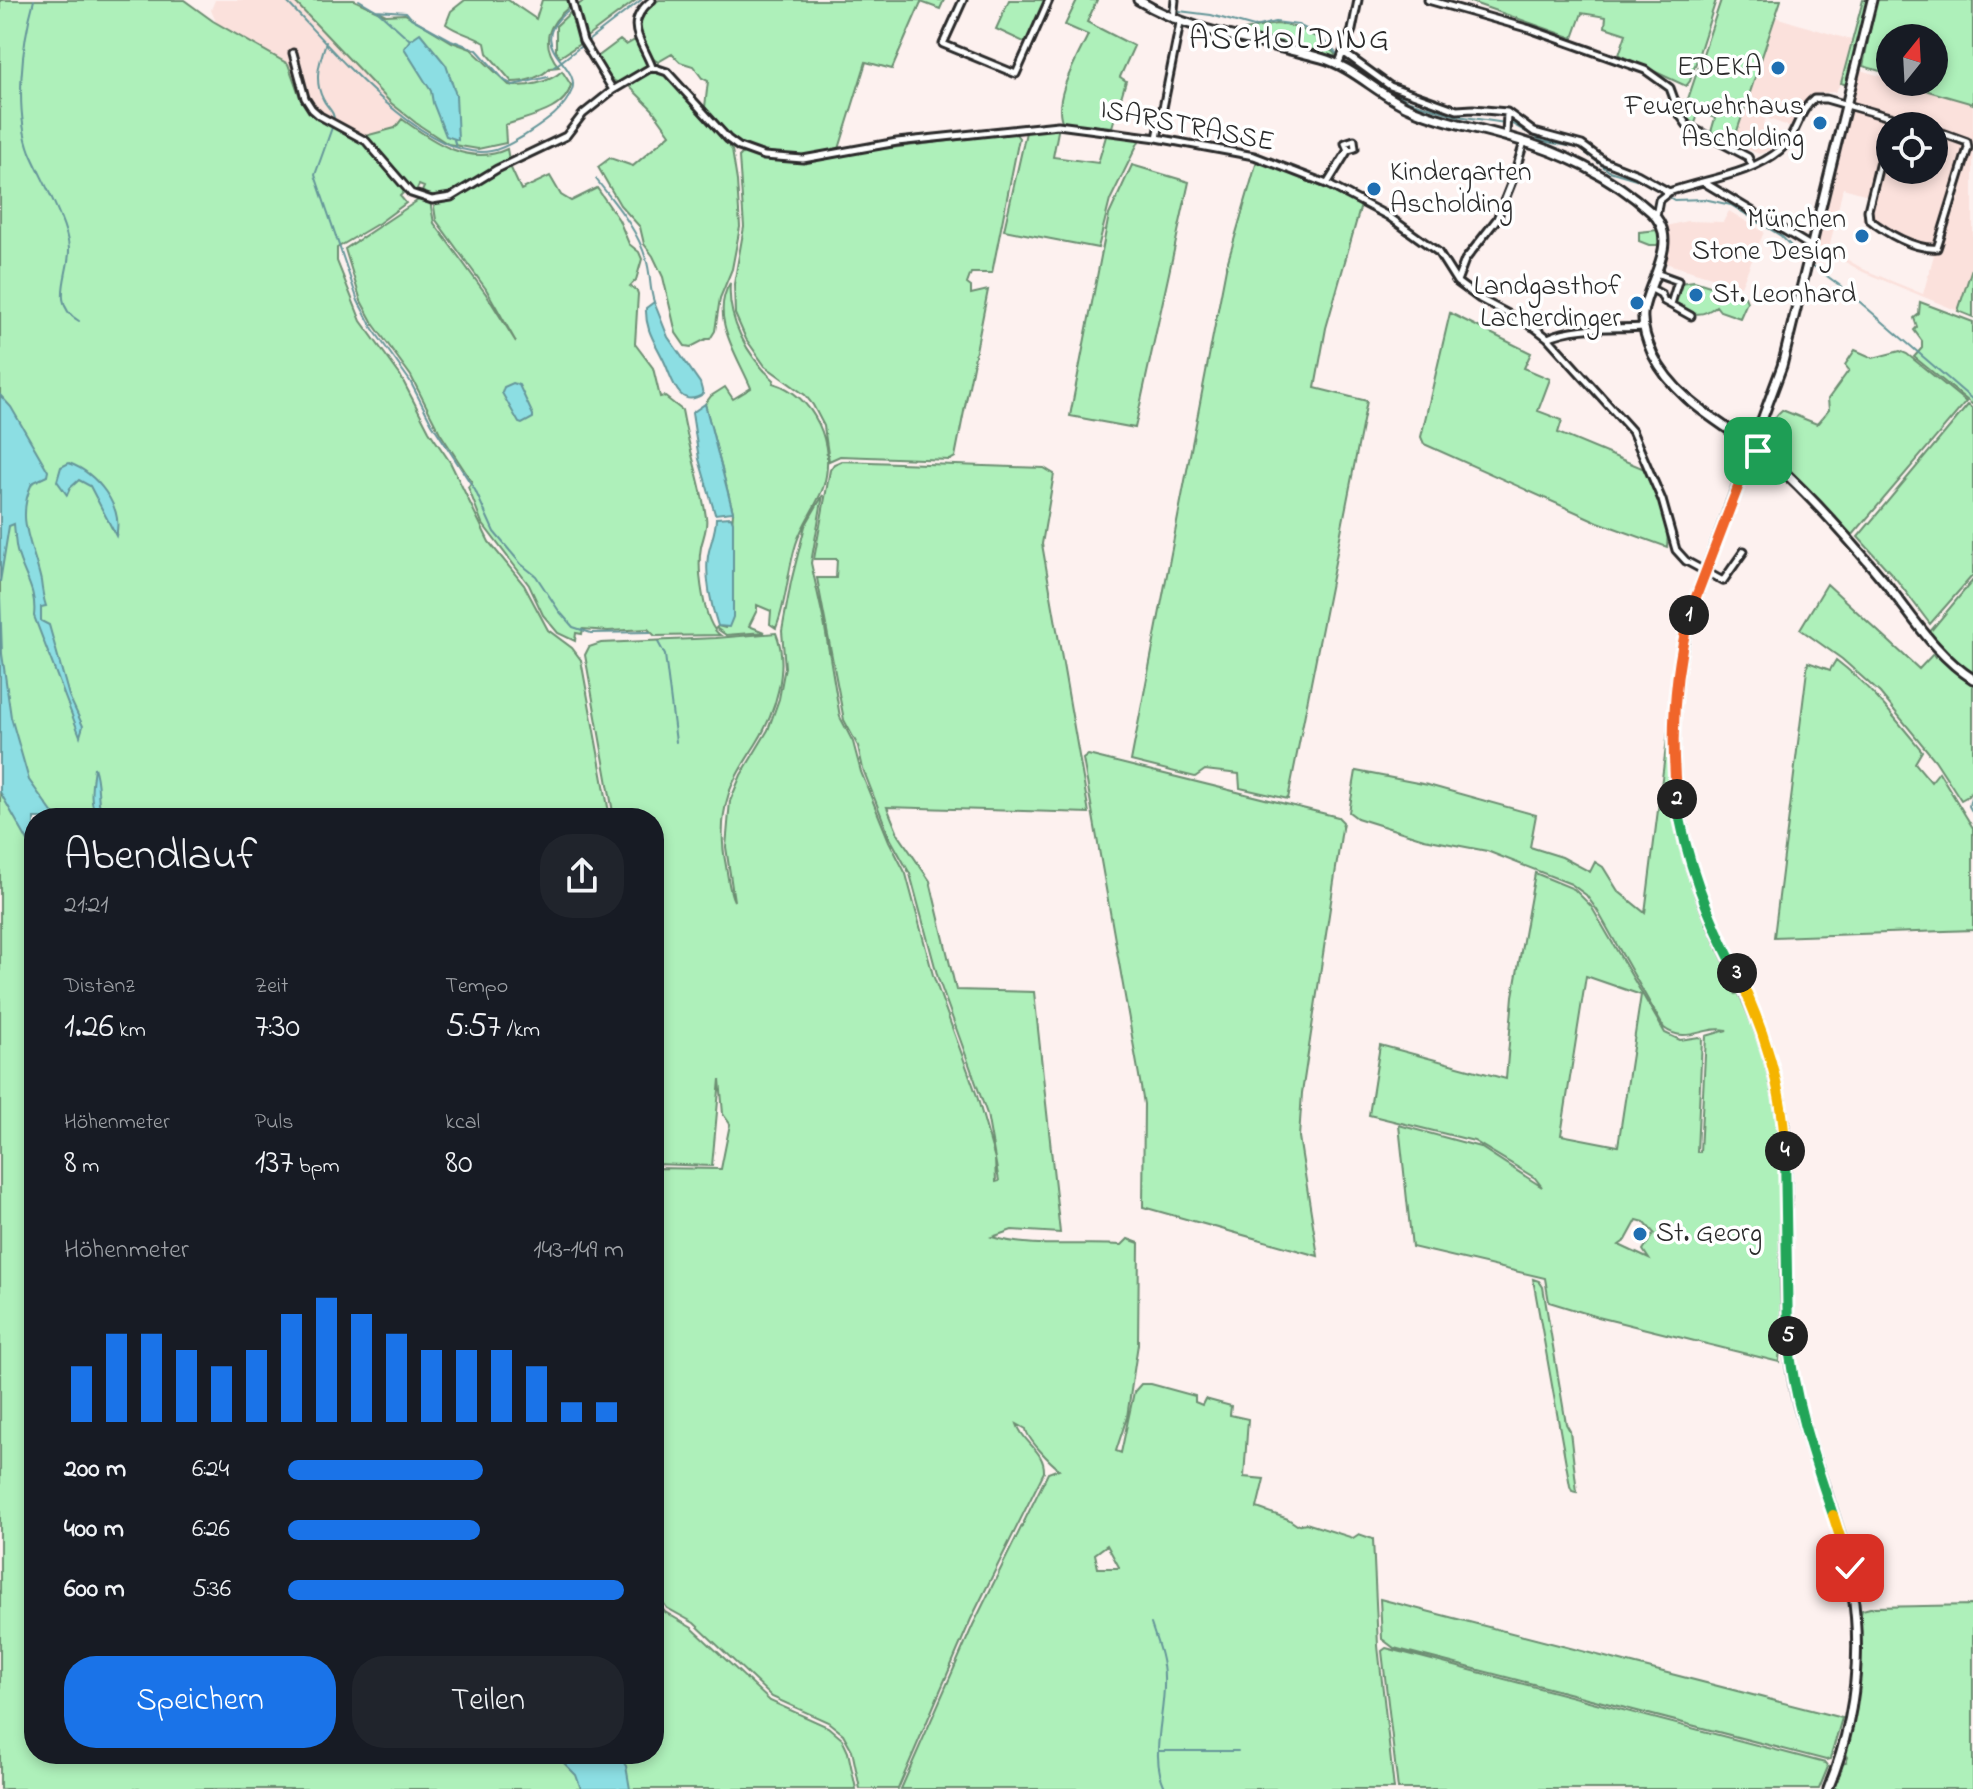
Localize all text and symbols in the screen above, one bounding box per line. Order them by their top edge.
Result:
district label: ASCHOLDING [1189,17,1391,64]
north arrow [1876,24,1948,96]
map controls [1876,24,1948,184]
place label: EDEKA [1677,48,1762,89]
marker: EDEKA [1769,59,1787,77]
place label: Feuerwehrhaus Ascholding [1624,87,1804,160]
street label: ISARSTRASSE [1096,90,1278,164]
button: locate [1876,112,1948,184]
marker: Feuerwehrhaus Ascholding [1811,114,1829,132]
place label: Kindergarten Ascholding [1390,153,1532,226]
marker: Kindergarten Ascholding [1365,180,1383,198]
place label: München Stone Design [1692,200,1846,273]
marker: München Stone Design [1853,227,1871,245]
place label: Landgasthof Lacherdinger [1474,267,1621,340]
place label: St. Leonhard [1712,275,1856,316]
marker: St. Leonhard [1687,286,1705,304]
marker: Landgasthof Lacherdinger [1628,294,1646,312]
pin [1724,417,1792,485]
icon: arrive [1736,429,1780,473]
pin: 1 [1669,595,1709,635]
text: 1 [1686,599,1693,631]
pin: 2 [1657,779,1697,819]
text: 2 [1672,783,1682,815]
text: Abendlauf [64,825,257,889]
button: share [540,834,624,918]
text: 21:21 [64,887,109,925]
pin: 3 [1717,953,1757,993]
text: 3 [1732,957,1742,989]
text: Distanz [64,971,135,1003]
text: Zeit [255,971,288,1003]
text: Tempo [445,971,508,1003]
text: 1.26 [64,1003,114,1053]
text: 7:30 [255,1003,300,1053]
text: 5:57 [445,1003,501,1053]
text: km [114,1015,146,1047]
text: /km [501,1015,540,1047]
text: Höhenmeter [64,1107,170,1139]
text: Puls [255,1107,294,1139]
text: kcal [445,1107,480,1139]
pin: 4 [1765,1131,1805,1171]
text: 4 [1780,1135,1790,1167]
text: 8 [64,1139,77,1189]
text: 137 [255,1139,294,1189]
text: 80 [445,1139,473,1189]
text: m [77,1151,99,1183]
text: bpm [294,1151,340,1183]
place label: St. Georg [1656,1214,1762,1255]
marker: St. Georg [1631,1225,1649,1243]
text: Höhenmeter [64,1232,189,1270]
text: 143–149 m [533,1232,624,1270]
pin: 5 [1768,1316,1808,1356]
text: 5 [1782,1320,1794,1352]
text: 200 m [64,1451,126,1489]
text: 6:24 [192,1451,229,1489]
text: 400 m [64,1511,124,1549]
text: 6:26 [192,1511,230,1549]
pin [1816,1534,1884,1602]
icon: check [1828,1546,1872,1590]
text: 600 m [64,1571,125,1609]
text: 5:36 [192,1571,231,1609]
button: Speichern [64,1656,336,1748]
button: Teilen [352,1656,624,1748]

